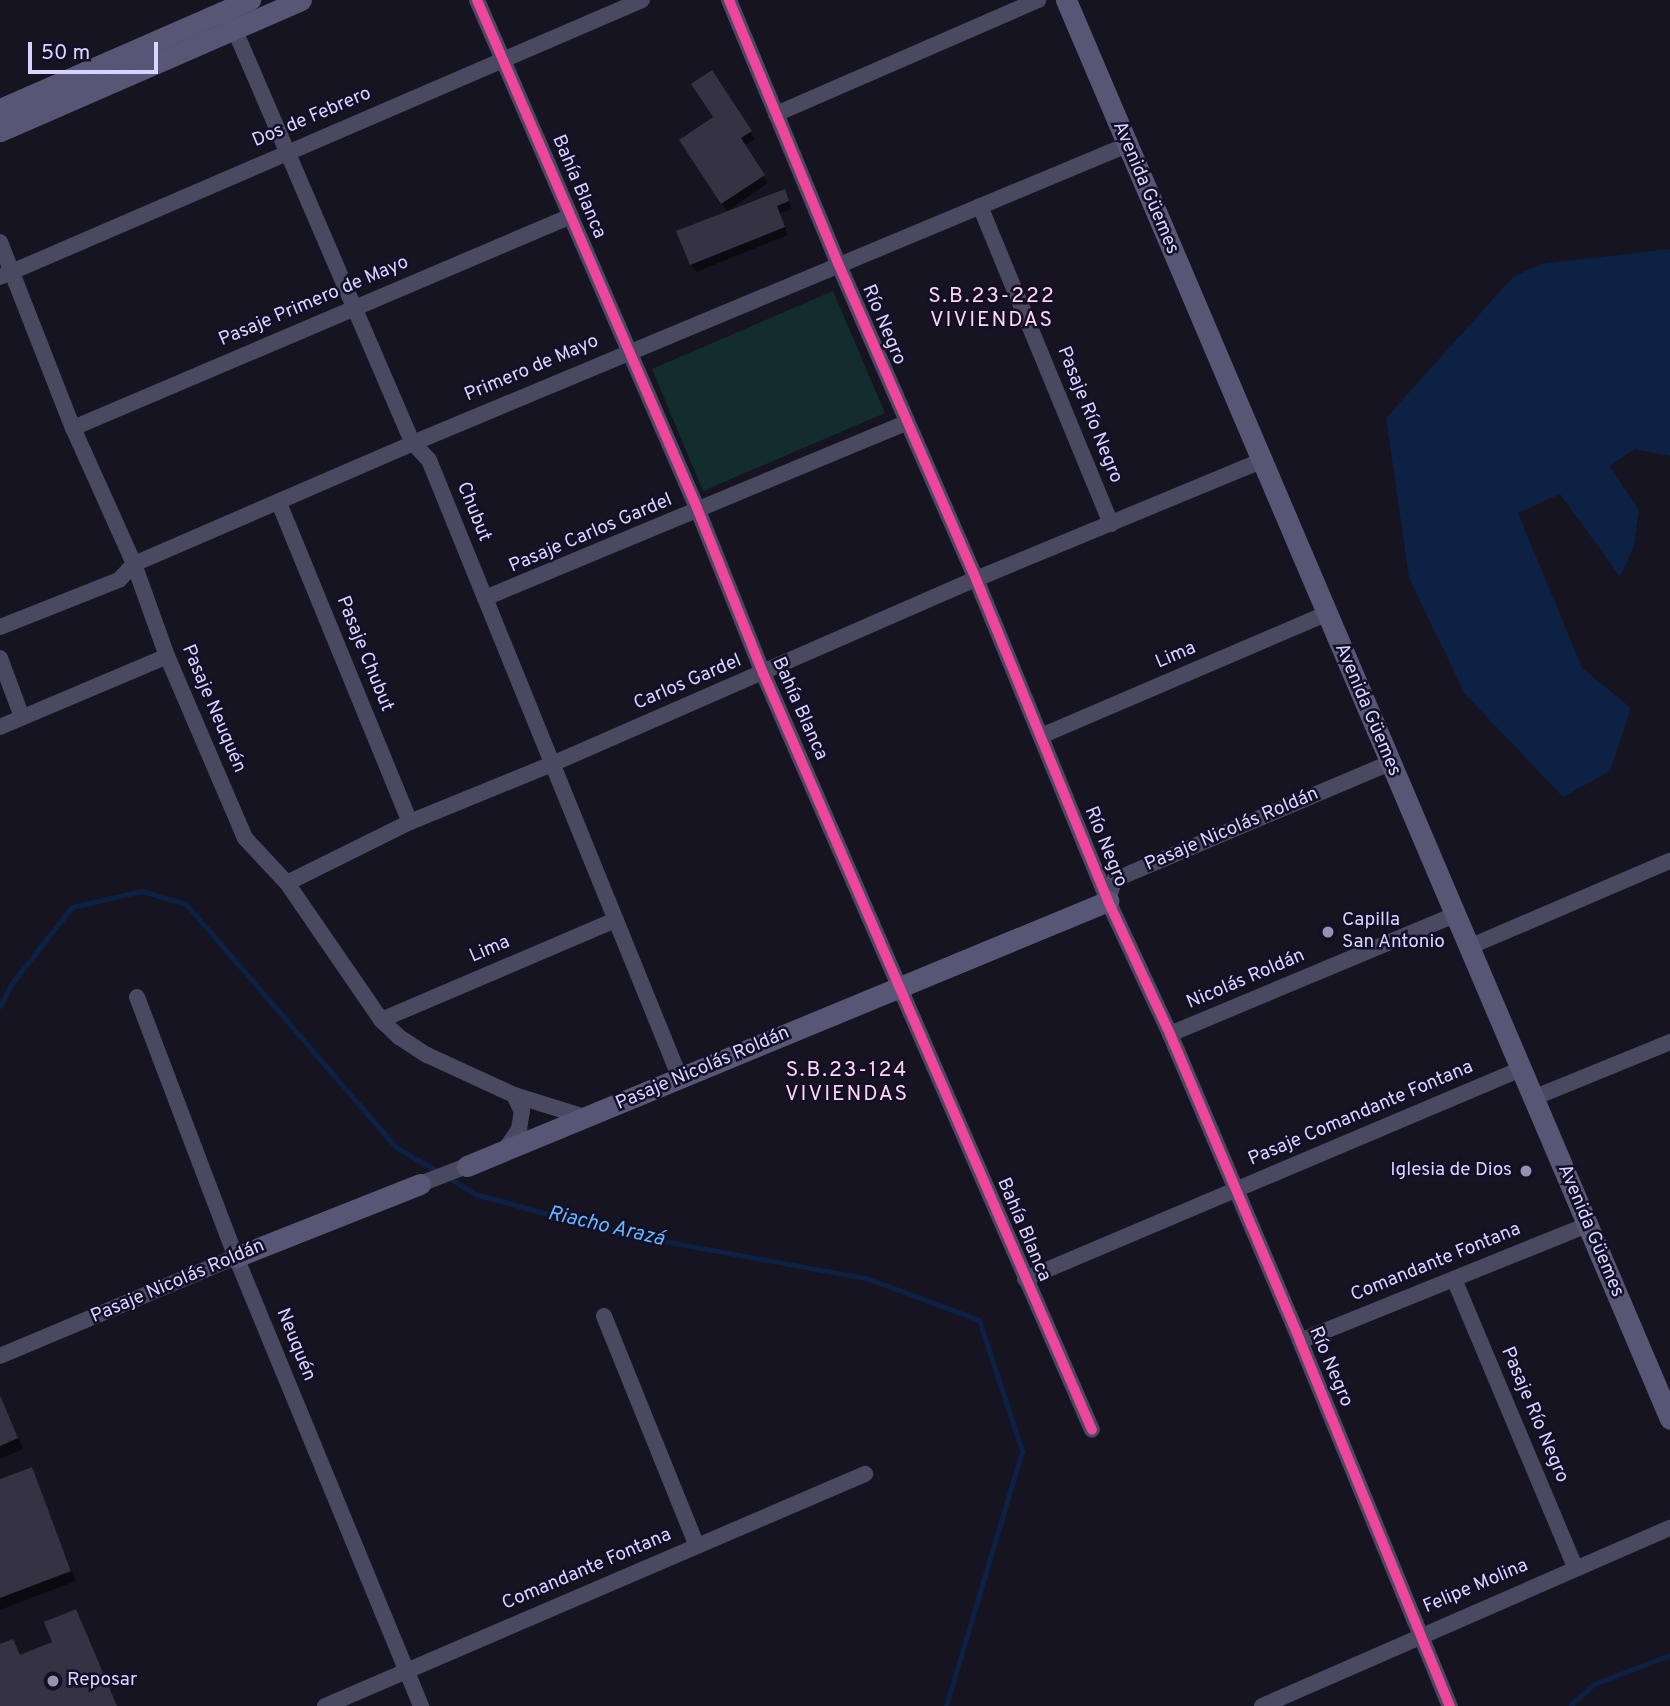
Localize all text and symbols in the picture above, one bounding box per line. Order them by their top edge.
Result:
scale bar [32,28,161,72]
text: 50 m [41,40,90,67]
street label: Dos de Febrero [249,83,375,153]
street label: Avenida Güemes [1107,118,1183,258]
street label: Bahía Blanca [546,132,610,242]
street label: Pasaje Primero de Mayo [216,252,412,352]
street label: Río Negro [856,281,910,369]
district label: S.B.23-222 VIVIENDAS [929,284,1055,334]
street label: Primero de Mayo [462,330,602,408]
street label: Pasaje Río Negro [1051,343,1127,487]
street label: Chubut [451,479,495,545]
street label: Pasaje Carlos Gardel [506,489,676,579]
street label: Pasaje Chubut [330,593,398,715]
street label: Lima [1152,637,1200,675]
street label: Avenida Güemes [1329,640,1405,780]
street label: Pasaje Neuquén [176,642,250,776]
street label: Carlos Gardel [631,650,745,716]
street label: Bahía Blanca [766,654,832,764]
street label: Pasaje Nicolás Roldán [1142,783,1322,877]
street label: Río Negro [1079,803,1131,891]
place label: Capilla San Antonio [1342,910,1446,954]
marker: Capilla San Antonio [1320,924,1336,940]
street label: Lima [466,931,514,969]
street label: Nicolás Roldán [1184,945,1308,1015]
street label: Pasaje Nicolás Roldán [613,1022,793,1116]
street label: Pasaje Comandante Fontana [1245,1056,1477,1172]
district label: S.B.23-124 VIVIENDAS [786,1058,908,1108]
place label: Iglesia de Dios [1390,1160,1512,1182]
street label: Avenida Güemes [1552,1161,1628,1301]
marker: Iglesia de Dios [1518,1163,1534,1179]
street label: Bahía Blanca [991,1175,1055,1285]
water label: Riacho Arazá [545,1201,667,1253]
street label: Comandante Fontana [1348,1218,1524,1308]
street label: Pasaje Nicolás Roldán [88,1235,268,1329]
street label: Neuquén [270,1305,320,1385]
street label: Río Negro [1303,1323,1357,1411]
street label: Pasaje Río Negro [1495,1344,1573,1486]
street label: Comandante Fontana [499,1524,675,1616]
street label: Felipe Molina [1420,1555,1532,1619]
place label: Reposar [67,1670,137,1692]
marker: Reposar [45,1673,61,1689]

